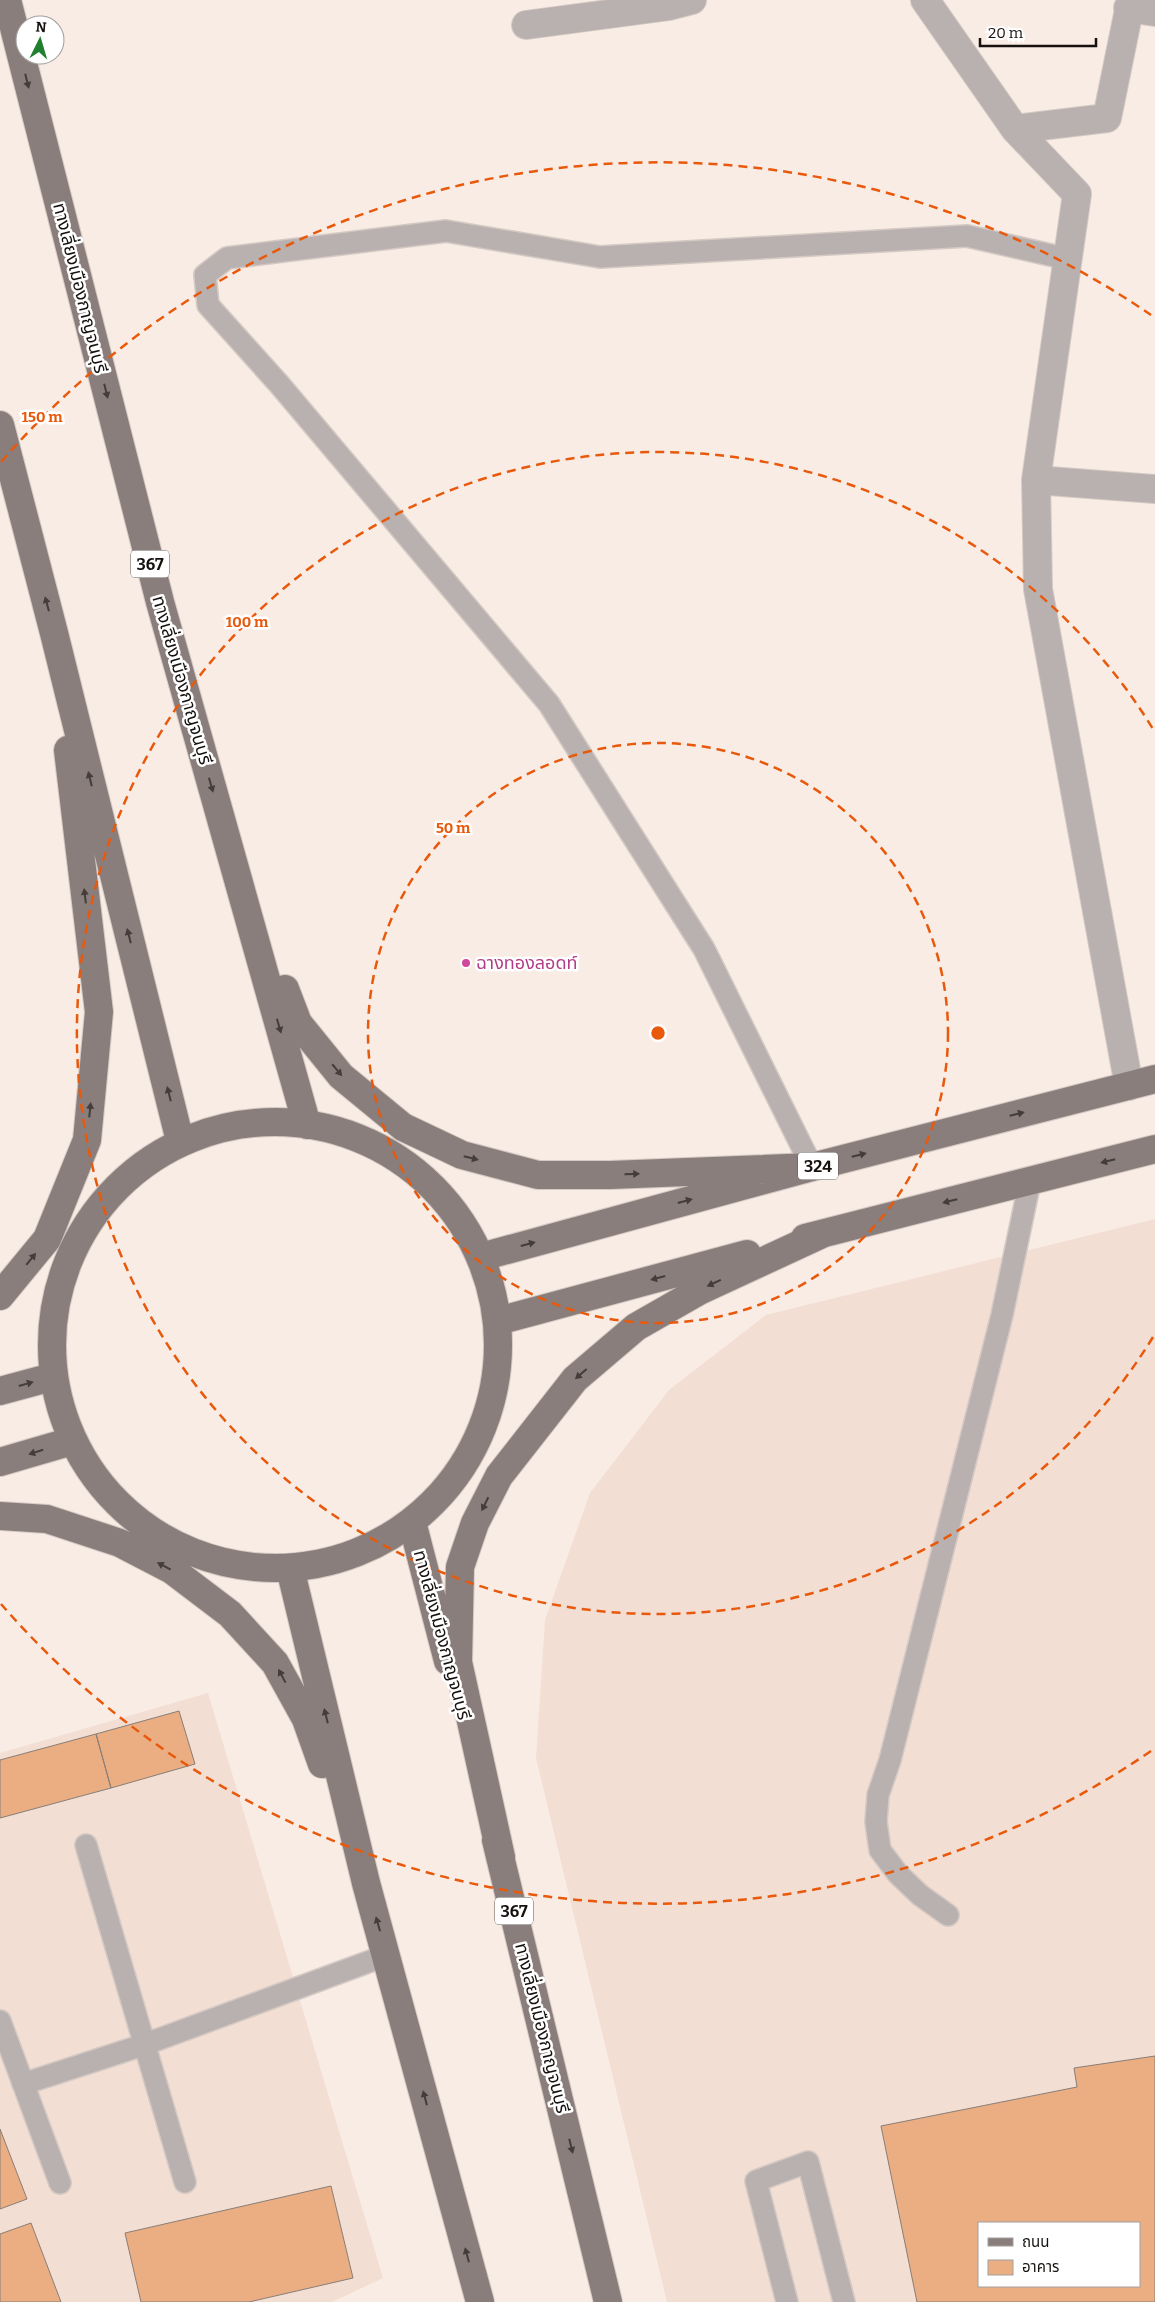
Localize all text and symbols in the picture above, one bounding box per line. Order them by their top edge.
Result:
north arrow [15,15,65,65]
scale bar [980,15,1096,47]
text: N [35,19,47,37]
text: 20 m [988,24,1024,42]
one-way arrow [23,74,31,89]
street label: ทางเลี่ยงเมืองกาญจนบุรี [48,200,114,376]
one-way arrow [103,384,111,399]
text: 150 m [21,408,63,426]
road number: 367 [131,550,169,578]
street label: ทางเลี่ยงเมืองกาญจนบุรี [147,592,219,767]
one-way arrow [42,597,50,612]
text: 100 m [226,613,269,631]
one-way arrow [86,771,94,786]
one-way arrow [208,778,216,793]
text: 50 m [436,819,471,837]
one-way arrow [81,888,89,904]
one-way arrow [125,929,133,944]
place label: ฉางทองลอดท์ [476,952,577,974]
marker: ฉางทองลอดท์ [460,957,472,969]
one-way arrow [276,1018,284,1033]
centre of rings [649,1024,667,1042]
one-way arrow [331,1063,342,1076]
one-way arrow [165,1087,173,1102]
one-way arrow [86,1101,94,1117]
one-way arrow [1009,1110,1024,1118]
one-way arrow [852,1151,867,1159]
road number: 324 [798,1152,838,1180]
one-way arrow [464,1154,479,1162]
one-way arrow [1100,1157,1115,1165]
one-way arrow [624,1169,640,1177]
one-way arrow [678,1197,693,1205]
one-way arrow [943,1197,958,1205]
one-way arrow [521,1240,536,1248]
one-way arrow [25,1253,37,1265]
one-way arrow [650,1274,665,1282]
one-way arrow [707,1280,721,1288]
one-way arrow [575,1368,587,1380]
one-way arrow [18,1380,34,1388]
one-way arrow [28,1448,43,1456]
one-way arrow [480,1497,488,1511]
street label: ทางเลี่ยงเมืองกาญจนบุรี [409,1547,477,1722]
one-way arrow [157,1562,171,1570]
one-way arrow [278,1668,286,1683]
one-way arrow [322,1708,330,1723]
road number: 367 [495,1898,533,1924]
one-way arrow [374,1917,382,1932]
street label: ทางเลี่ยงเมืองกาญจนบุรี [510,1940,576,2116]
one-way arrow [421,2090,429,2106]
one-way arrow [567,2138,575,2153]
legend [978,2222,1140,2287]
text: ถนน [1022,2233,1049,2251]
one-way arrow [463,2247,471,2262]
text: อาคาร [1022,2258,1059,2276]

